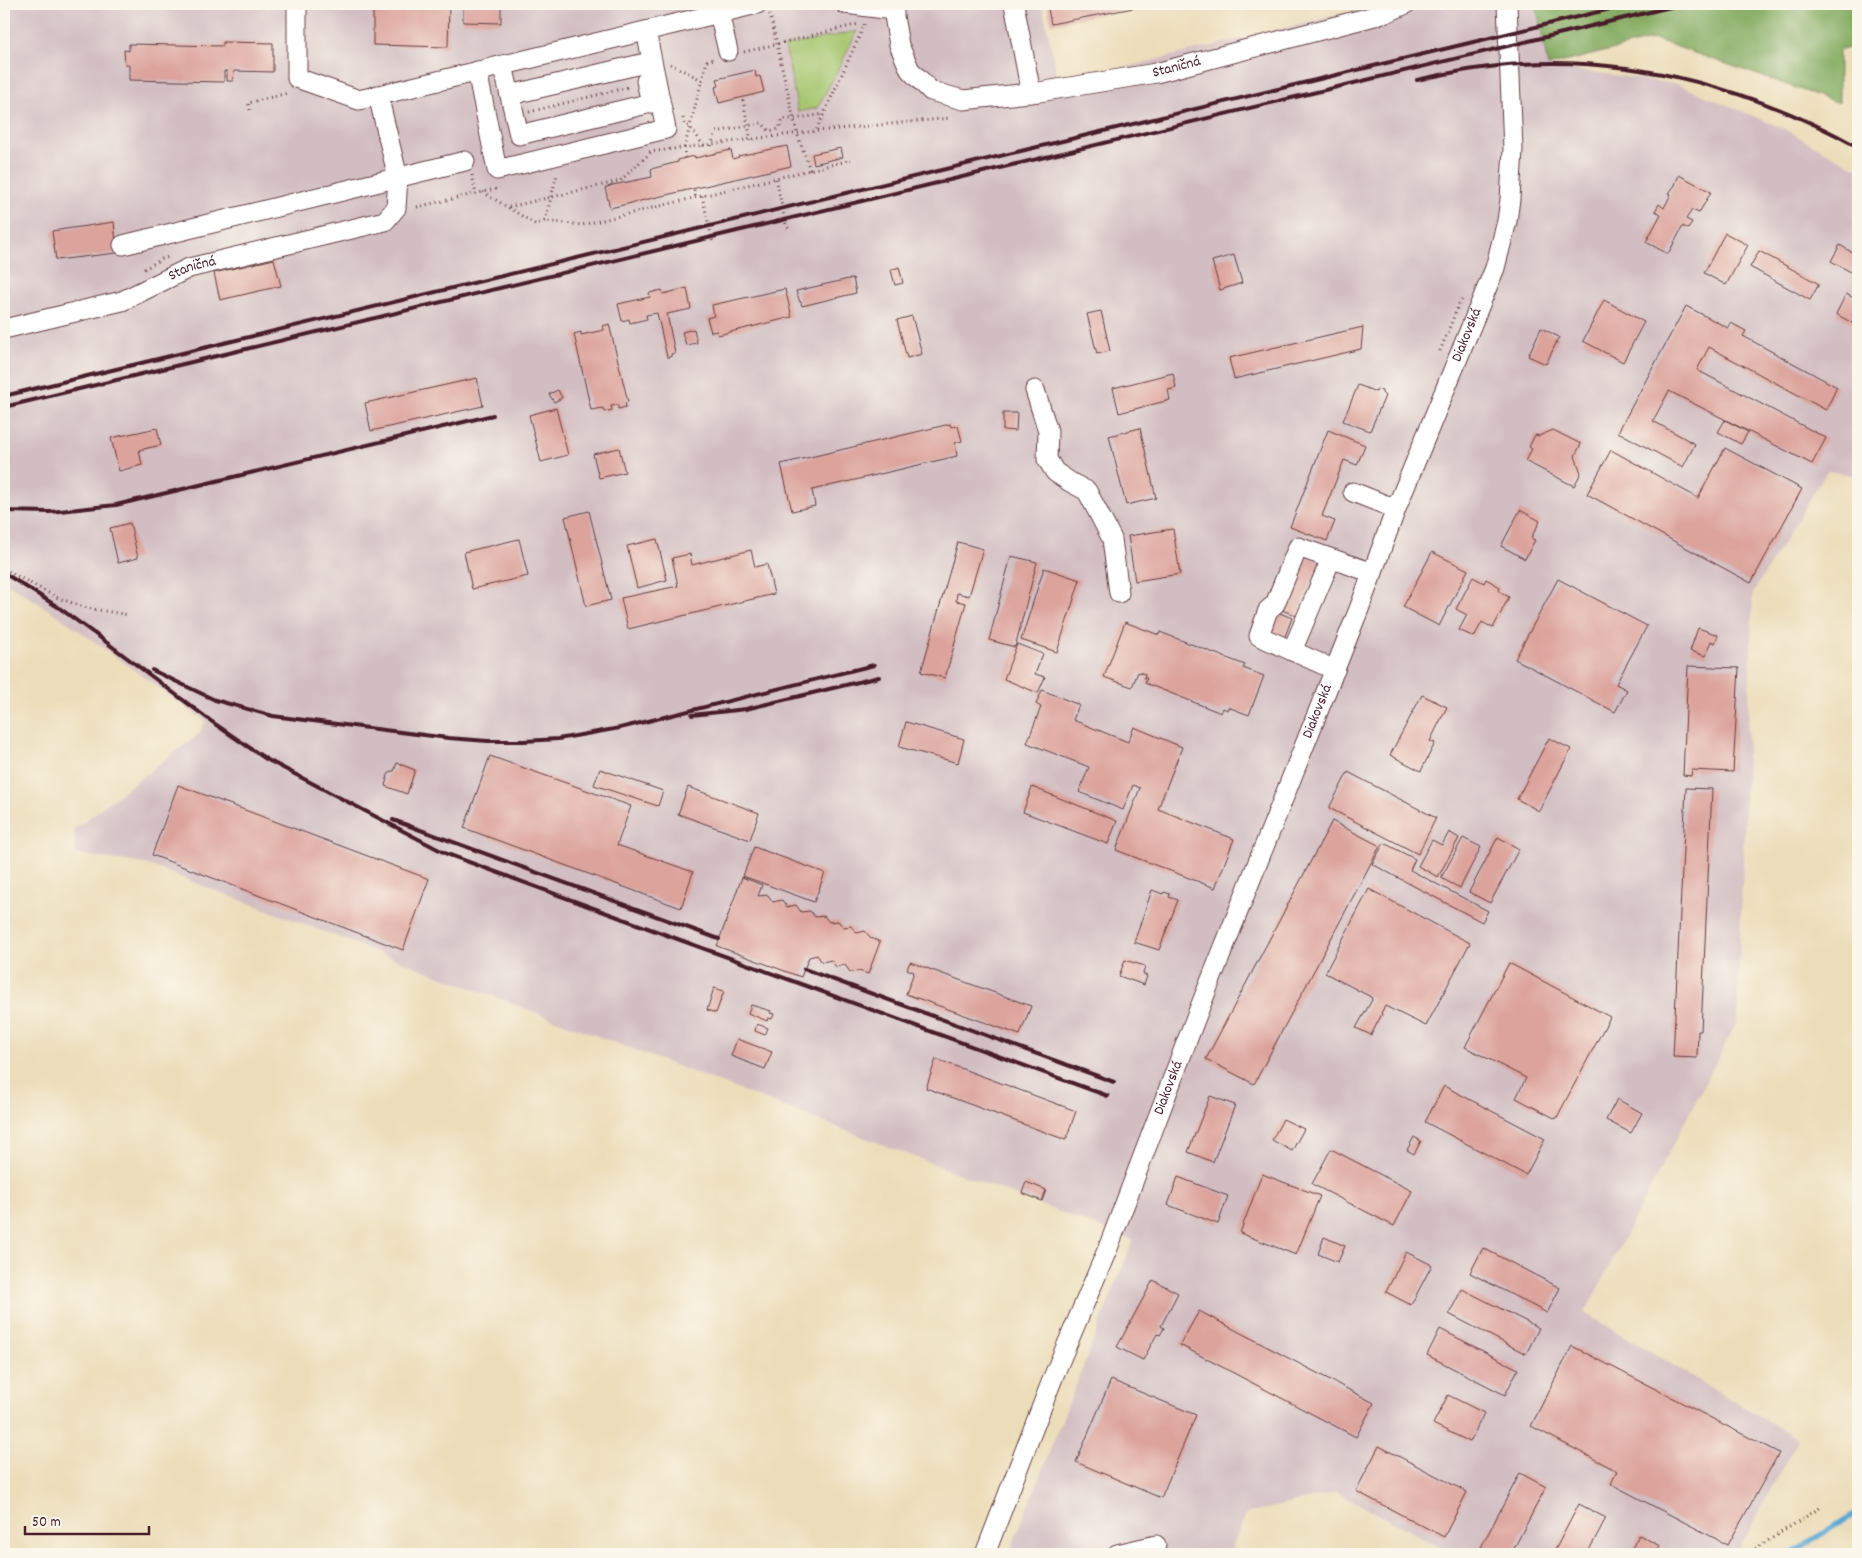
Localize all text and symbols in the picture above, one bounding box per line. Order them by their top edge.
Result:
street label: Staničná [1151,51,1204,84]
street label: Staničná [165,251,219,287]
street label: Diakovská [1446,304,1489,365]
street label: Diakovská [1297,681,1339,742]
street label: Diakovská [1149,1057,1189,1118]
scale bar [25,1503,149,1535]
text: 50 m [32,1512,61,1534]

